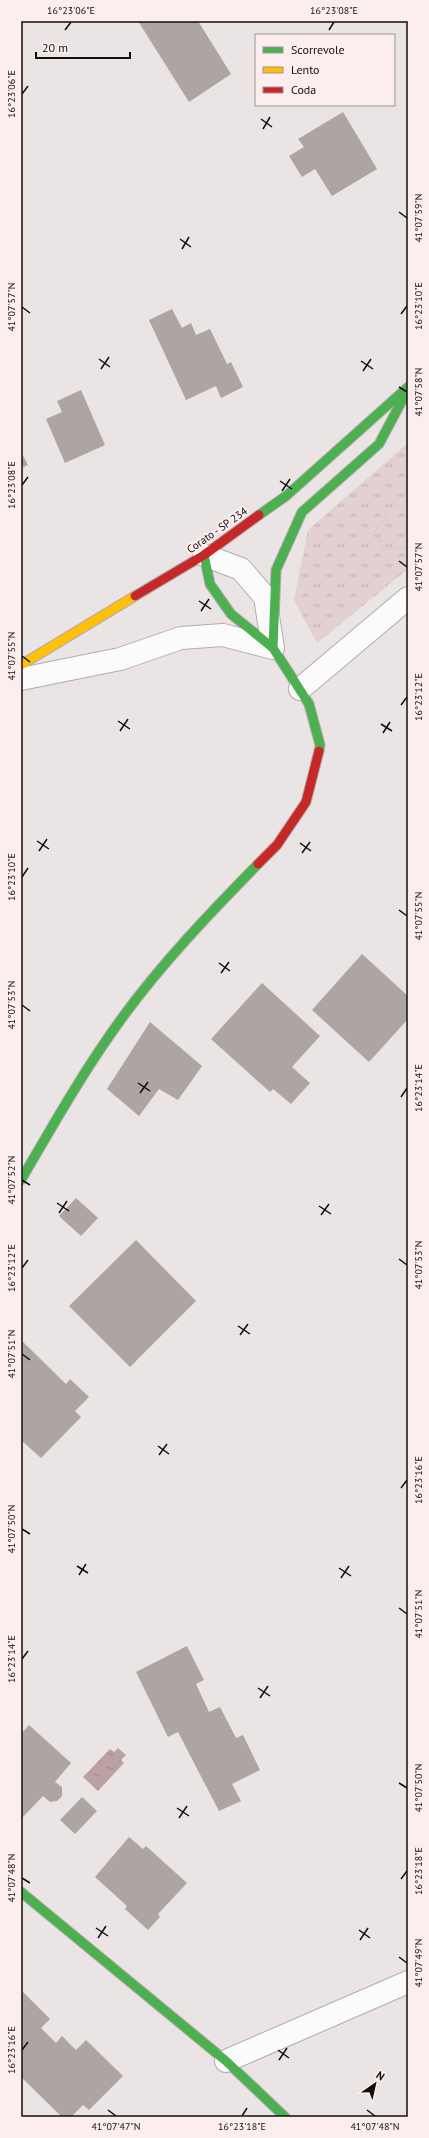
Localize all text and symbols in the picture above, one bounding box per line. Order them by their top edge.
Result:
text: 16°23'06"E [47,4,95,17]
text: 16°23'08"E [310,4,358,17]
scale bar [36,34,130,60]
legend [255,34,395,106]
text: 20 m [42,40,68,55]
text: Scorrevole [291,42,345,57]
text: Lento [291,62,320,77]
text: 16°23'06"E [5,70,18,118]
text: Coda [291,82,316,97]
text: 41°07'59"N [412,193,425,243]
text: 41°07'57"N [5,282,18,332]
text: 16°23'10"E [412,282,425,330]
text: 41°07'58"N [412,367,425,417]
text: 16°23'08"E [5,461,18,509]
street label: Corato - SP 234 [184,504,250,556]
text: 41°07'57"N [412,542,425,592]
text: 41°07'55"N [5,631,18,681]
text: 16°23'12"E [412,673,425,721]
text: 16°23'10"E [5,853,18,901]
text: 41°07'55"N [412,891,425,941]
text: 41°07'53"N [5,980,18,1030]
text: 16°23'14"E [412,1064,425,1112]
text: 41°07'52"N [5,1155,18,1205]
text: 41°07'53"N [412,1240,425,1290]
text: 16°23'12"E [5,1244,18,1292]
text: 41°07'51"N [5,1329,18,1379]
text: 16°23'16"E [412,1456,425,1504]
text: 41°07'50"N [5,1504,18,1554]
text: 41°07'51"N [412,1589,425,1639]
text: 16°23'14"E [5,1635,18,1683]
text: 41°07'50"N [412,1763,425,1813]
text: 16°23'18"E [412,1847,425,1895]
text: 41°07'48"N [5,1853,18,1903]
text: 41°07'49"N [412,1938,425,1988]
text: 16°23'16"E [5,2026,18,2074]
north arrow [355,2064,395,2104]
text: N [374,2068,388,2084]
text: 41°07'47"N [91,2120,141,2133]
text: 16°23'18"E [218,2120,266,2133]
text: 41°07'48"N [350,2120,400,2133]

